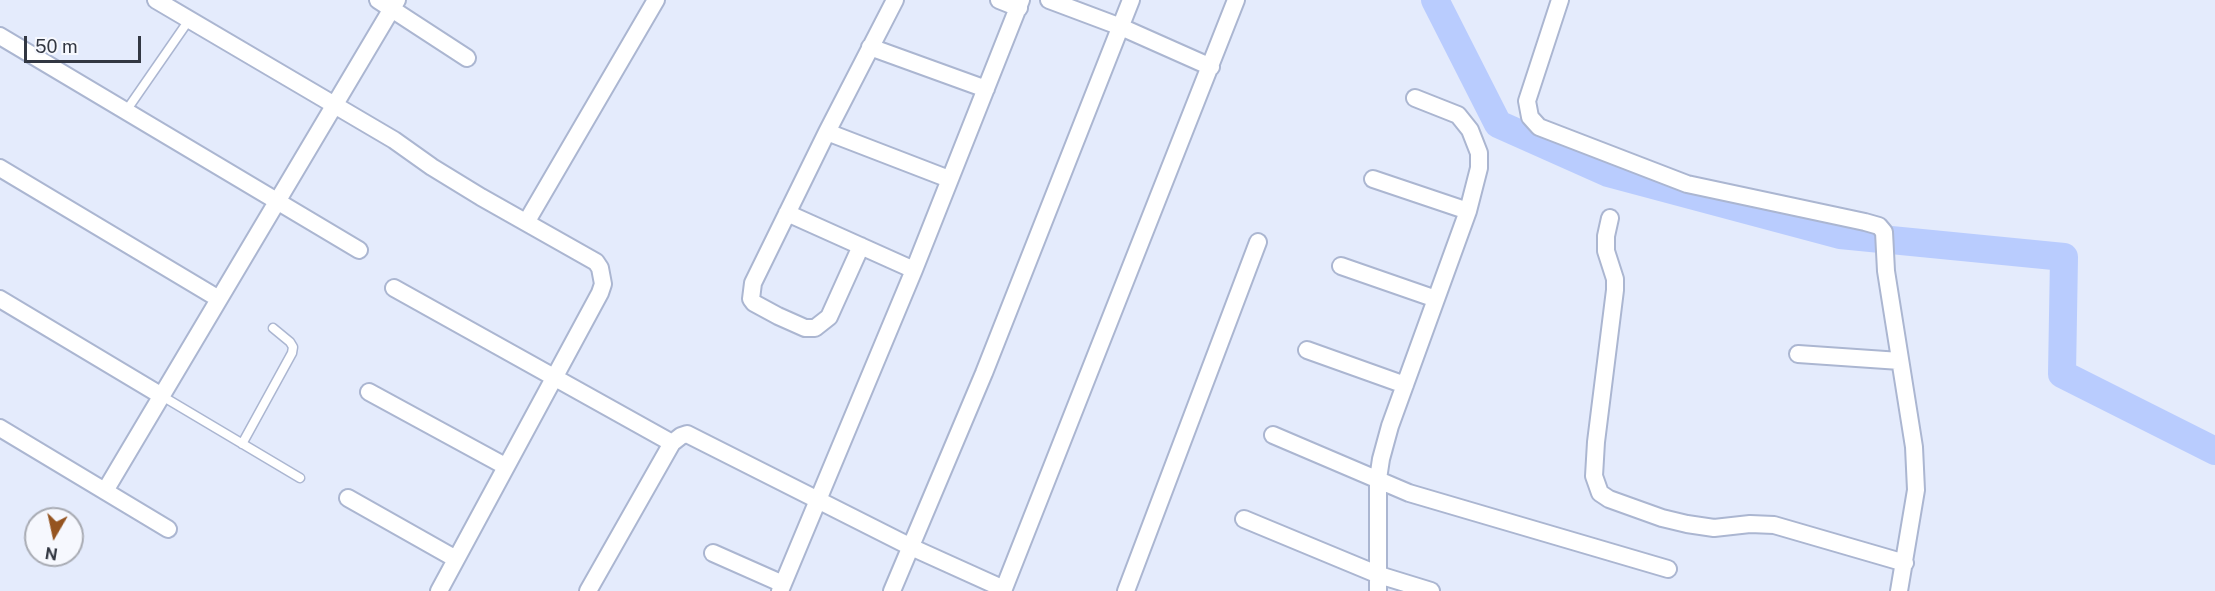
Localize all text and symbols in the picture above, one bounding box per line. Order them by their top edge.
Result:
scale bar [27,24,144,62]
text: 50 m [35,36,78,57]
north arrow [24,507,84,567]
text: N [44,543,59,564]

